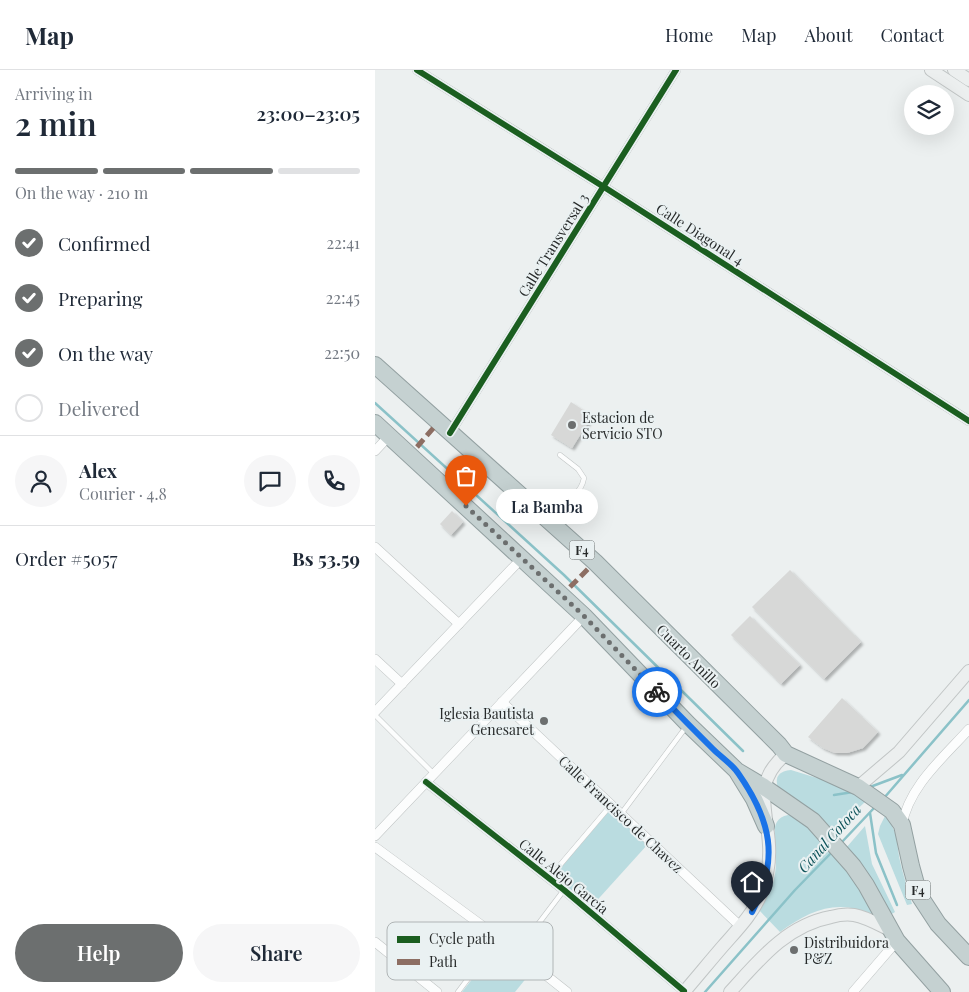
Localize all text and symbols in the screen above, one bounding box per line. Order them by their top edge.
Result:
text: Map [25,19,74,51]
text: Home [665,23,713,47]
text: Map [741,23,776,47]
text: About [804,23,853,47]
text: Contact [881,23,944,47]
text: Arriving in [15,83,93,104]
map controls [904,85,954,135]
button: layers [904,85,954,135]
text: 23:00–23:05 [256,100,360,126]
text: 2 min [15,101,97,144]
text: On the way · 210 m [15,182,148,203]
street label: Calle Transversal 3 [514,190,592,300]
street label: Calle Diagonal 4 [653,199,747,269]
icon: check [15,229,43,257]
text: Confirmed [58,230,151,256]
text: 22:41 [327,232,360,253]
icon: check [15,284,43,312]
text: Preparing [58,285,143,311]
text: 22:45 [326,287,360,308]
icon: check [15,339,43,367]
text: On the way [58,340,153,366]
text: 22:50 [324,342,360,363]
text: Delivered [58,395,140,421]
place label: Estacion de Servicio STO [582,408,663,443]
marker: Estacion de Servicio STO [566,419,578,431]
button: person [15,455,67,507]
button: chat [244,455,296,507]
button: phone [308,455,360,507]
pin [445,455,487,506]
text: Alex [79,457,117,483]
icon: bag [452,462,480,490]
text: Courier · 4.8 [79,483,167,504]
callout: La Bamba [496,488,599,524]
text: La Bamba [511,496,583,517]
road number: F4 [569,540,595,560]
text: Order #5057 [15,545,118,571]
text: Bs 53.59 [292,545,360,571]
street label: Cuarto Anillo [653,620,725,692]
courier [632,667,682,717]
icon: bike [643,678,671,706]
place label: Iglesia Bautista Genesaret [439,704,535,739]
marker: Iglesia Bautista Genesaret [538,715,550,727]
street label: Calle Francisco de Chavez [555,751,688,877]
water label: Canal Cotoca [793,799,865,877]
street label: Calle Alejo García [515,834,613,918]
pin [731,861,773,912]
icon: home [738,868,766,896]
road number: F4 [905,880,931,900]
legend [387,922,553,980]
button: Help [15,924,183,982]
button: Share [193,924,360,982]
text: Cycle path [429,929,496,948]
place label: Distribuidora P&Z [804,933,889,968]
marker: Distribuidora P&Z [788,944,800,956]
text: Path [429,952,458,971]

